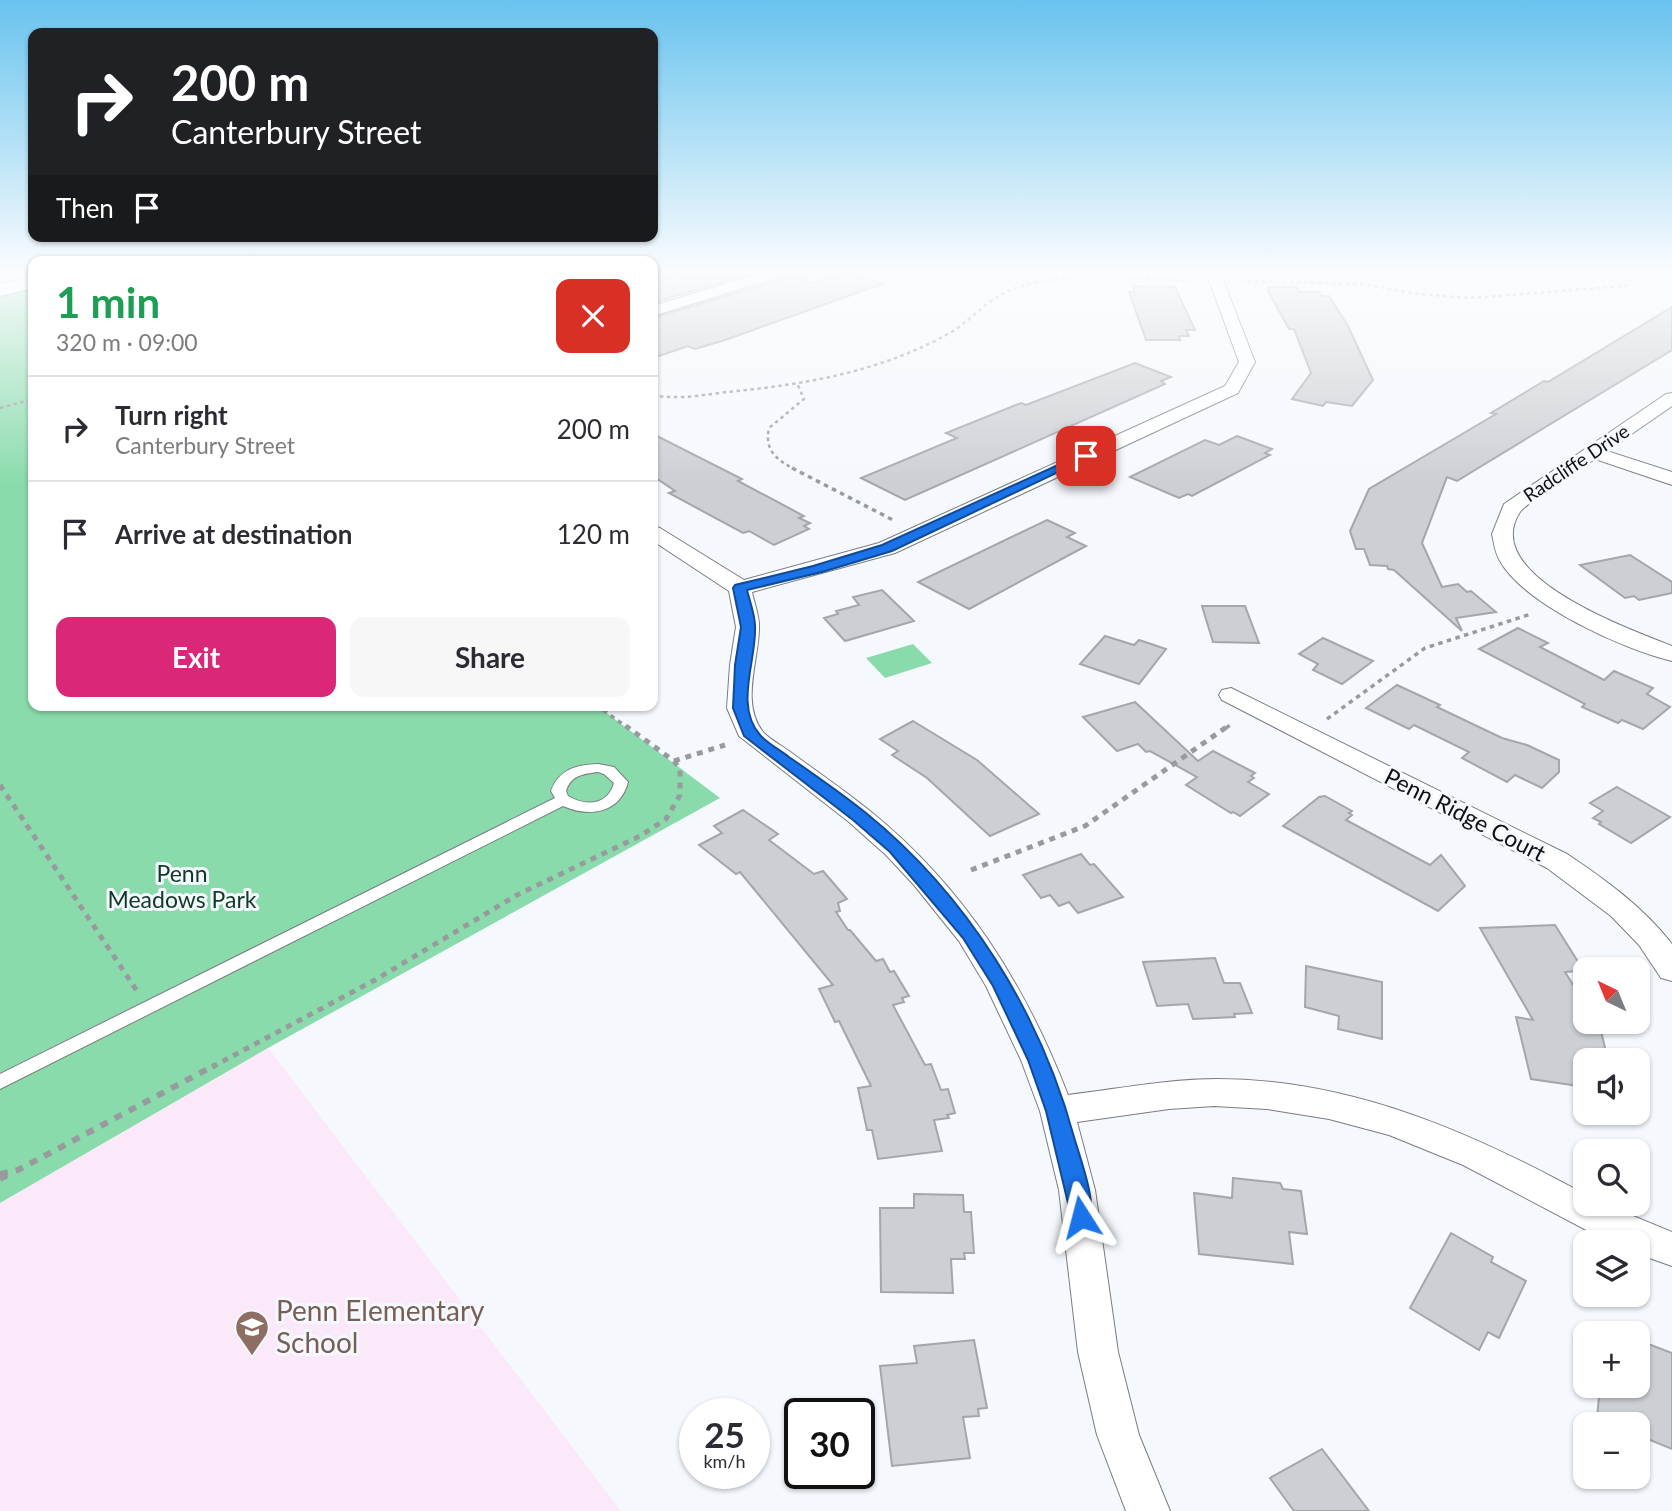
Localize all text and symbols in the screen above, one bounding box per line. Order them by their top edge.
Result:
text: 200 m [171,53,309,111]
icon: right [56,56,147,147]
text: Canterbury Street [171,112,421,151]
icon: arrive [128,189,166,227]
text: Then [56,192,114,224]
text: 1 min [56,277,160,327]
button: close [556,279,630,353]
text: 320 m · 09:00 [56,328,198,356]
text: Turn right [115,399,228,431]
icon: right [56,410,94,448]
text: 200 m [557,413,630,445]
street label: Radcliffe Drive [1519,419,1633,506]
pin [1056,426,1116,486]
text: Canterbury Street [115,431,295,459]
icon: arrive [1067,437,1105,475]
icon: arrive [56,515,94,553]
text: Arrive at destination [115,518,352,550]
text: 120 m [557,518,630,550]
button: Exit [56,617,336,697]
button: Share [350,617,630,697]
street label: Penn Ridge Court [1380,761,1551,867]
park label: Penn Meadows Park [107,859,257,913]
north arrow [1573,957,1650,1034]
map controls [1573,957,1650,1489]
button: sound [1573,1048,1650,1125]
button: search [1573,1139,1650,1216]
position arrow [1044,1180,1118,1254]
button: layers [1573,1230,1650,1307]
place label: Penn Elementary School [276,1293,485,1359]
school or university icon: Penn Elementary School [233,1308,271,1357]
button: + [1573,1321,1650,1398]
speed limit sign: 30 [784,1398,875,1489]
button: − [1573,1412,1650,1489]
text: 25 [704,1413,745,1455]
text: km/h [703,1450,746,1472]

